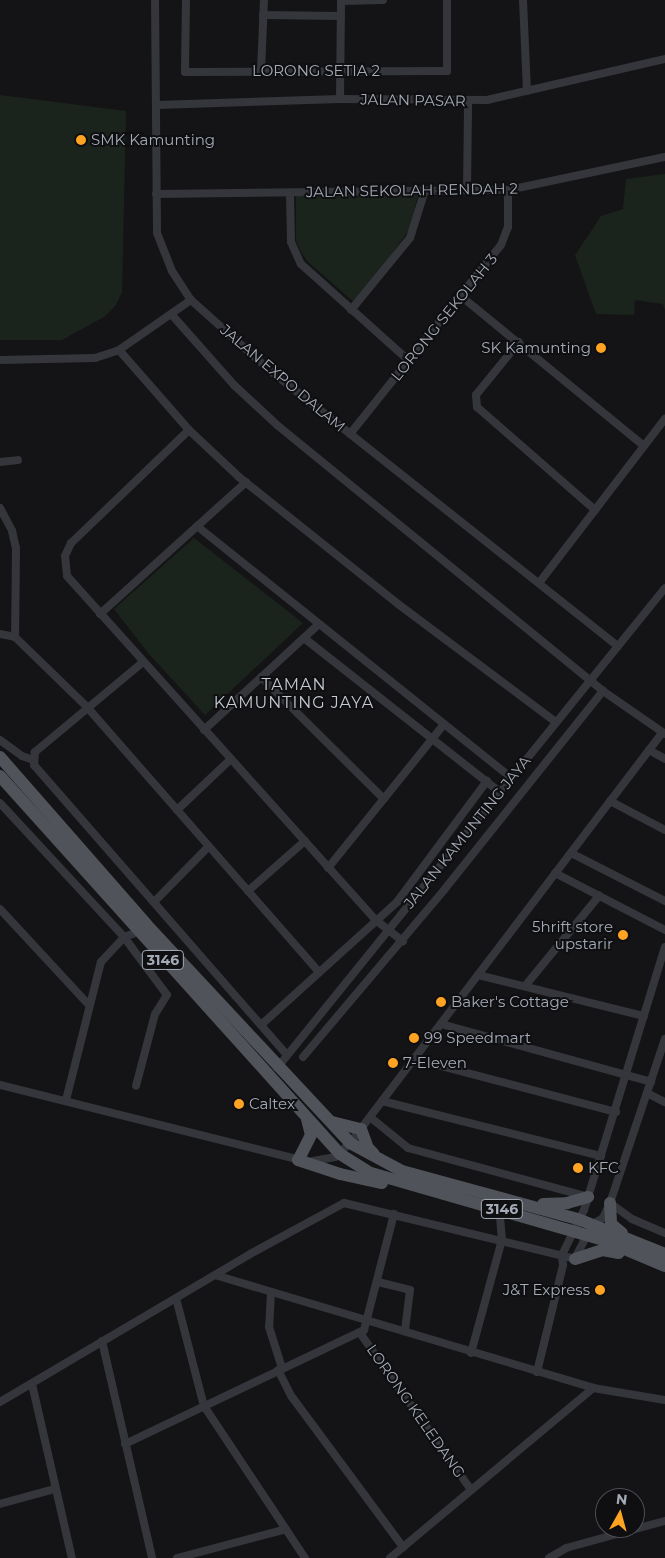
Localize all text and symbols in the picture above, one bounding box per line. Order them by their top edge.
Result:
street label: LORONG SETIA 2 [252,62,380,80]
street label: JALAN PASAR [360,90,466,110]
place label: SMK Kamunting [91,131,215,149]
marker: SMK Kamunting [75,134,87,146]
street label: JALAN SEKOLAH RENDAH 2 [306,179,518,201]
street label: LORONG SEKOLAH 3 [387,250,501,384]
street label: JALAN EXPO DALAM [217,321,349,435]
place label: SK Kamunting [481,339,591,357]
marker: SK Kamunting [595,342,607,354]
district label: TAMAN KAMUNTING JAYA [212,675,376,713]
street label: JALAN KAMUNTING JAYA [400,752,534,912]
place label: 5hrift store upstarir [532,917,613,952]
marker: 5hrift store upstarir [617,929,629,941]
road number: 3146 [142,948,184,972]
place label: Baker's Cottage [451,993,569,1011]
marker: Baker's Cottage [435,996,447,1008]
place label: 99 Speedmart [424,1029,531,1047]
marker: 99 Speedmart [408,1032,420,1044]
place label: 7-Eleven [403,1054,467,1072]
marker: 7-Eleven [387,1057,399,1069]
place label: Caltex [249,1095,295,1113]
marker: Caltex [233,1098,245,1110]
place label: KFC [588,1159,619,1177]
marker: KFC [572,1162,584,1174]
road number: 3146 [481,1198,523,1220]
place label: J&T Express [503,1281,590,1299]
marker: J&T Express [594,1284,606,1296]
street label: LORONG KELEDANG [363,1341,469,1481]
north arrow [595,1488,645,1538]
text: N [615,1489,628,1509]

